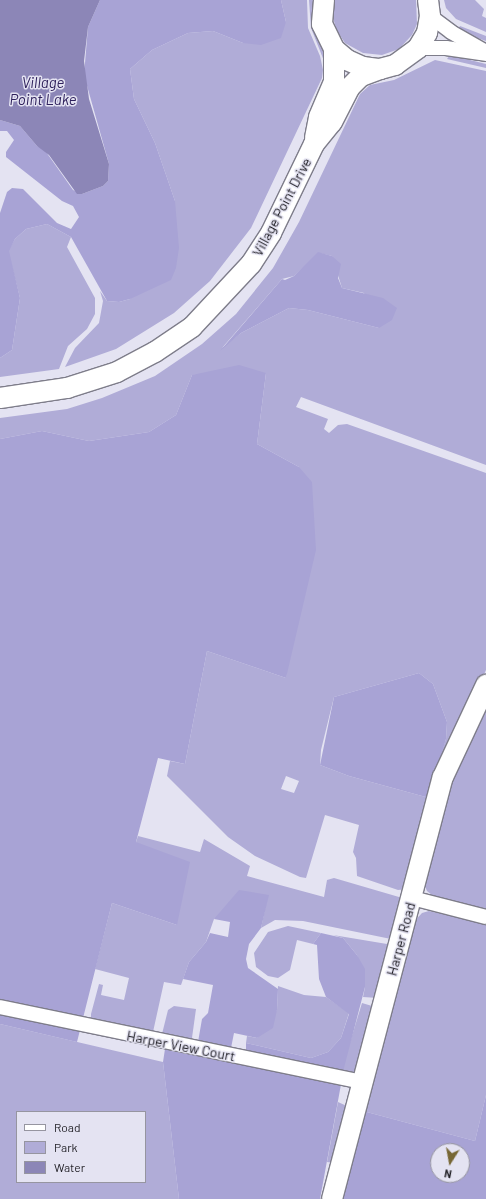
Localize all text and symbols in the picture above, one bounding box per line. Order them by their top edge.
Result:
water label: Village Point Lake [9,73,77,108]
street label: Village Point Drive [249,155,315,259]
street label: Harper Road [383,900,419,978]
street label: Harper View Court [125,1027,237,1065]
legend [16,1111,146,1183]
text: Road [54,1120,81,1134]
text: Park [54,1140,78,1154]
north arrow [430,1143,470,1183]
text: Water [54,1160,85,1174]
text: N [443,1167,453,1181]

